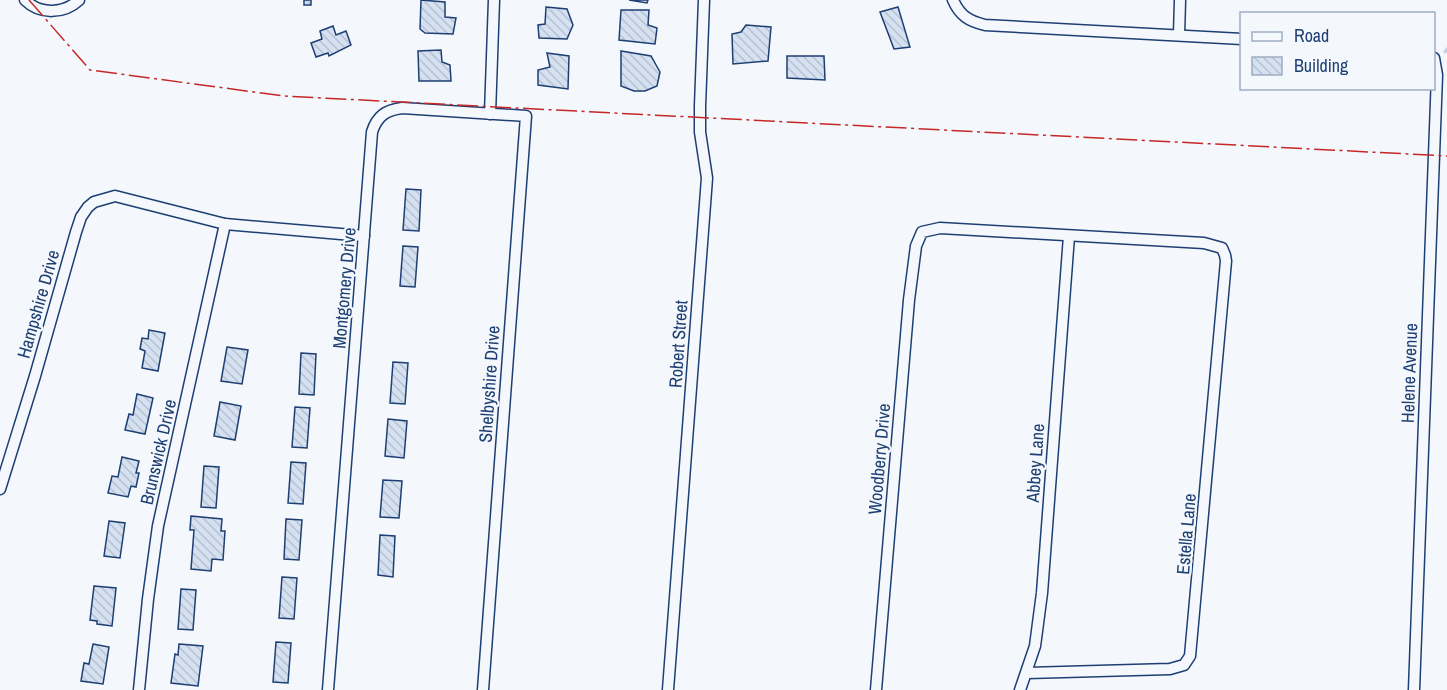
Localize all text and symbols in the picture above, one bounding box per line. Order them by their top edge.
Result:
legend [1240,12,1435,90]
text: Road [1294,23,1329,48]
text: Building [1294,53,1349,78]
street label: Montgomery Drive [326,226,362,350]
street label: Hampshire Drive [11,247,65,361]
street label: Robert Street [662,299,694,389]
street label: Helene Avenue [1395,323,1423,423]
street label: Shelbyshire Drive [472,325,506,443]
street label: Brunswick Drive [134,397,182,507]
street label: Woodberry Drive [862,402,896,516]
street label: Abbey Lane [1020,423,1050,504]
street label: Estella Lane [1170,492,1202,576]

